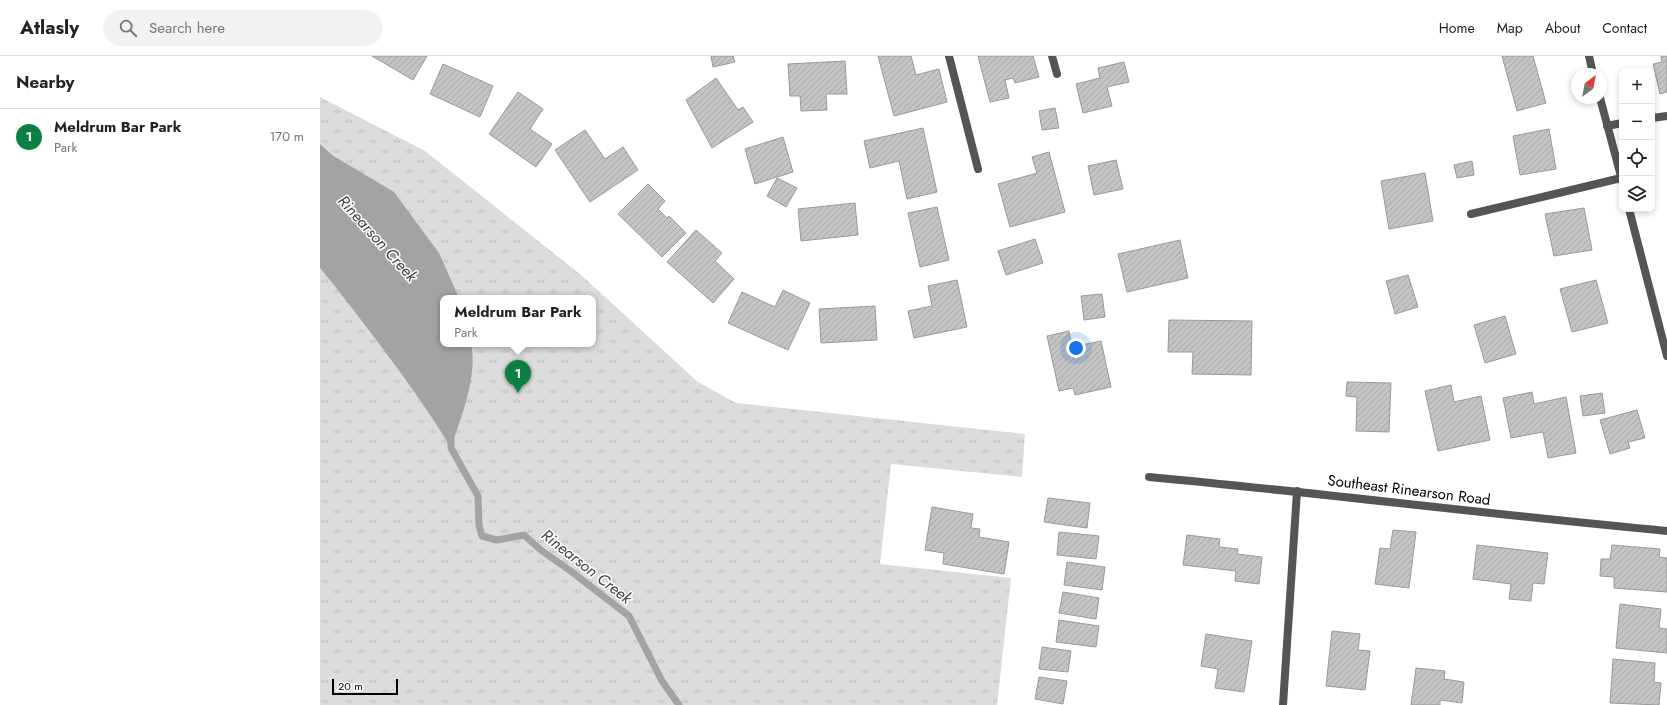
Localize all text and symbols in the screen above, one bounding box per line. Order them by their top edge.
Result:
search box [103,10,383,46]
text: Atlasly [20,14,79,41]
icon: search [117,17,139,39]
text: Search here [149,17,225,39]
text: Home [1439,18,1475,38]
text: Map [1497,18,1523,38]
text: About [1545,18,1580,38]
text: Contact [1602,18,1647,38]
north arrow [1571,68,1607,104]
map controls [1619,68,1655,212]
button: + [1619,68,1655,104]
text: Nearby [16,70,74,94]
button: − [1619,104,1655,140]
text: Meldrum Bar Park [54,116,181,138]
text: 1 [26,127,32,146]
text: 170 m [269,127,304,146]
text: Park [54,138,77,157]
button: locate [1619,140,1655,176]
button: layers [1619,176,1655,212]
water label: Rinearson Creek [333,190,424,288]
popup [440,295,596,347]
text: Meldrum Bar Park [454,301,582,323]
text: Park [454,323,477,342]
your location [1066,338,1086,358]
pin: 1 [505,360,531,393]
street label: Southeast Rinearson Road [1326,469,1492,511]
water label: Rinearson Creek [537,524,638,610]
scale bar [332,677,398,696]
text: 20 m [338,678,363,694]

